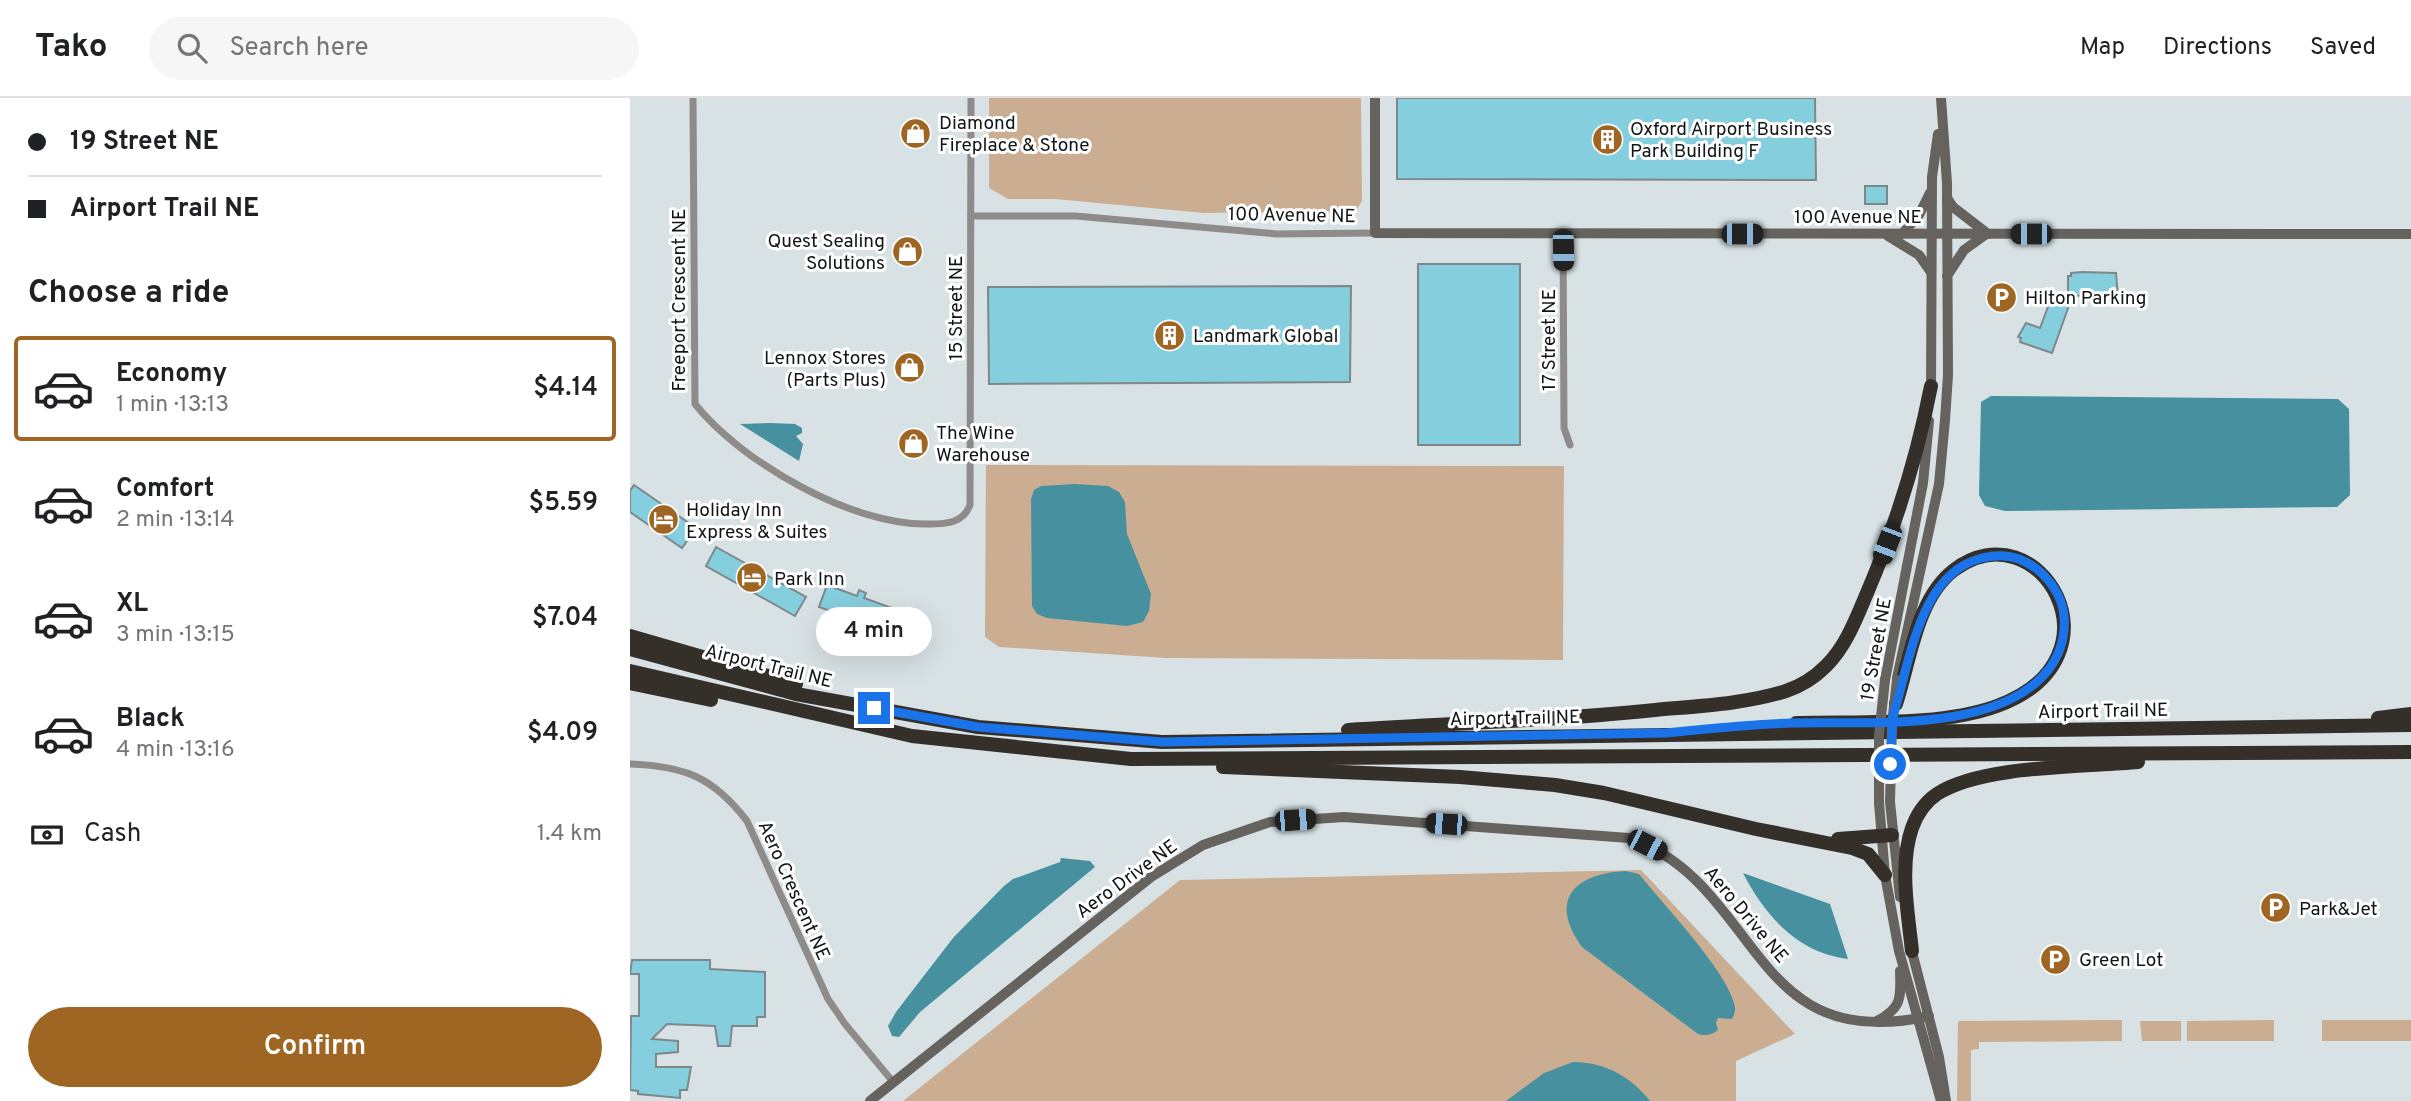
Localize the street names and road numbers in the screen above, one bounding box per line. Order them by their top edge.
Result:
street label: 100 Avenue NE [1228,203,1356,229]
street label: 100 Avenue NE [1794,206,1922,230]
street label: Freeport Crescent NE [668,209,692,391]
street label: 15 Street NE [945,256,969,360]
street label: 17 Street NE [1538,289,1562,391]
street label: 19 Street NE [1856,596,1898,703]
street label: Airport Trail NE [702,640,835,694]
street label: Airport Trail NE [2038,699,2169,725]
street label: Airport Trail NE [1450,706,1581,732]
street label: Aero Crescent NE [752,817,835,964]
street label: Aero Drive NE [1072,835,1183,924]
street label: Aero Drive NE [1698,862,1793,969]

